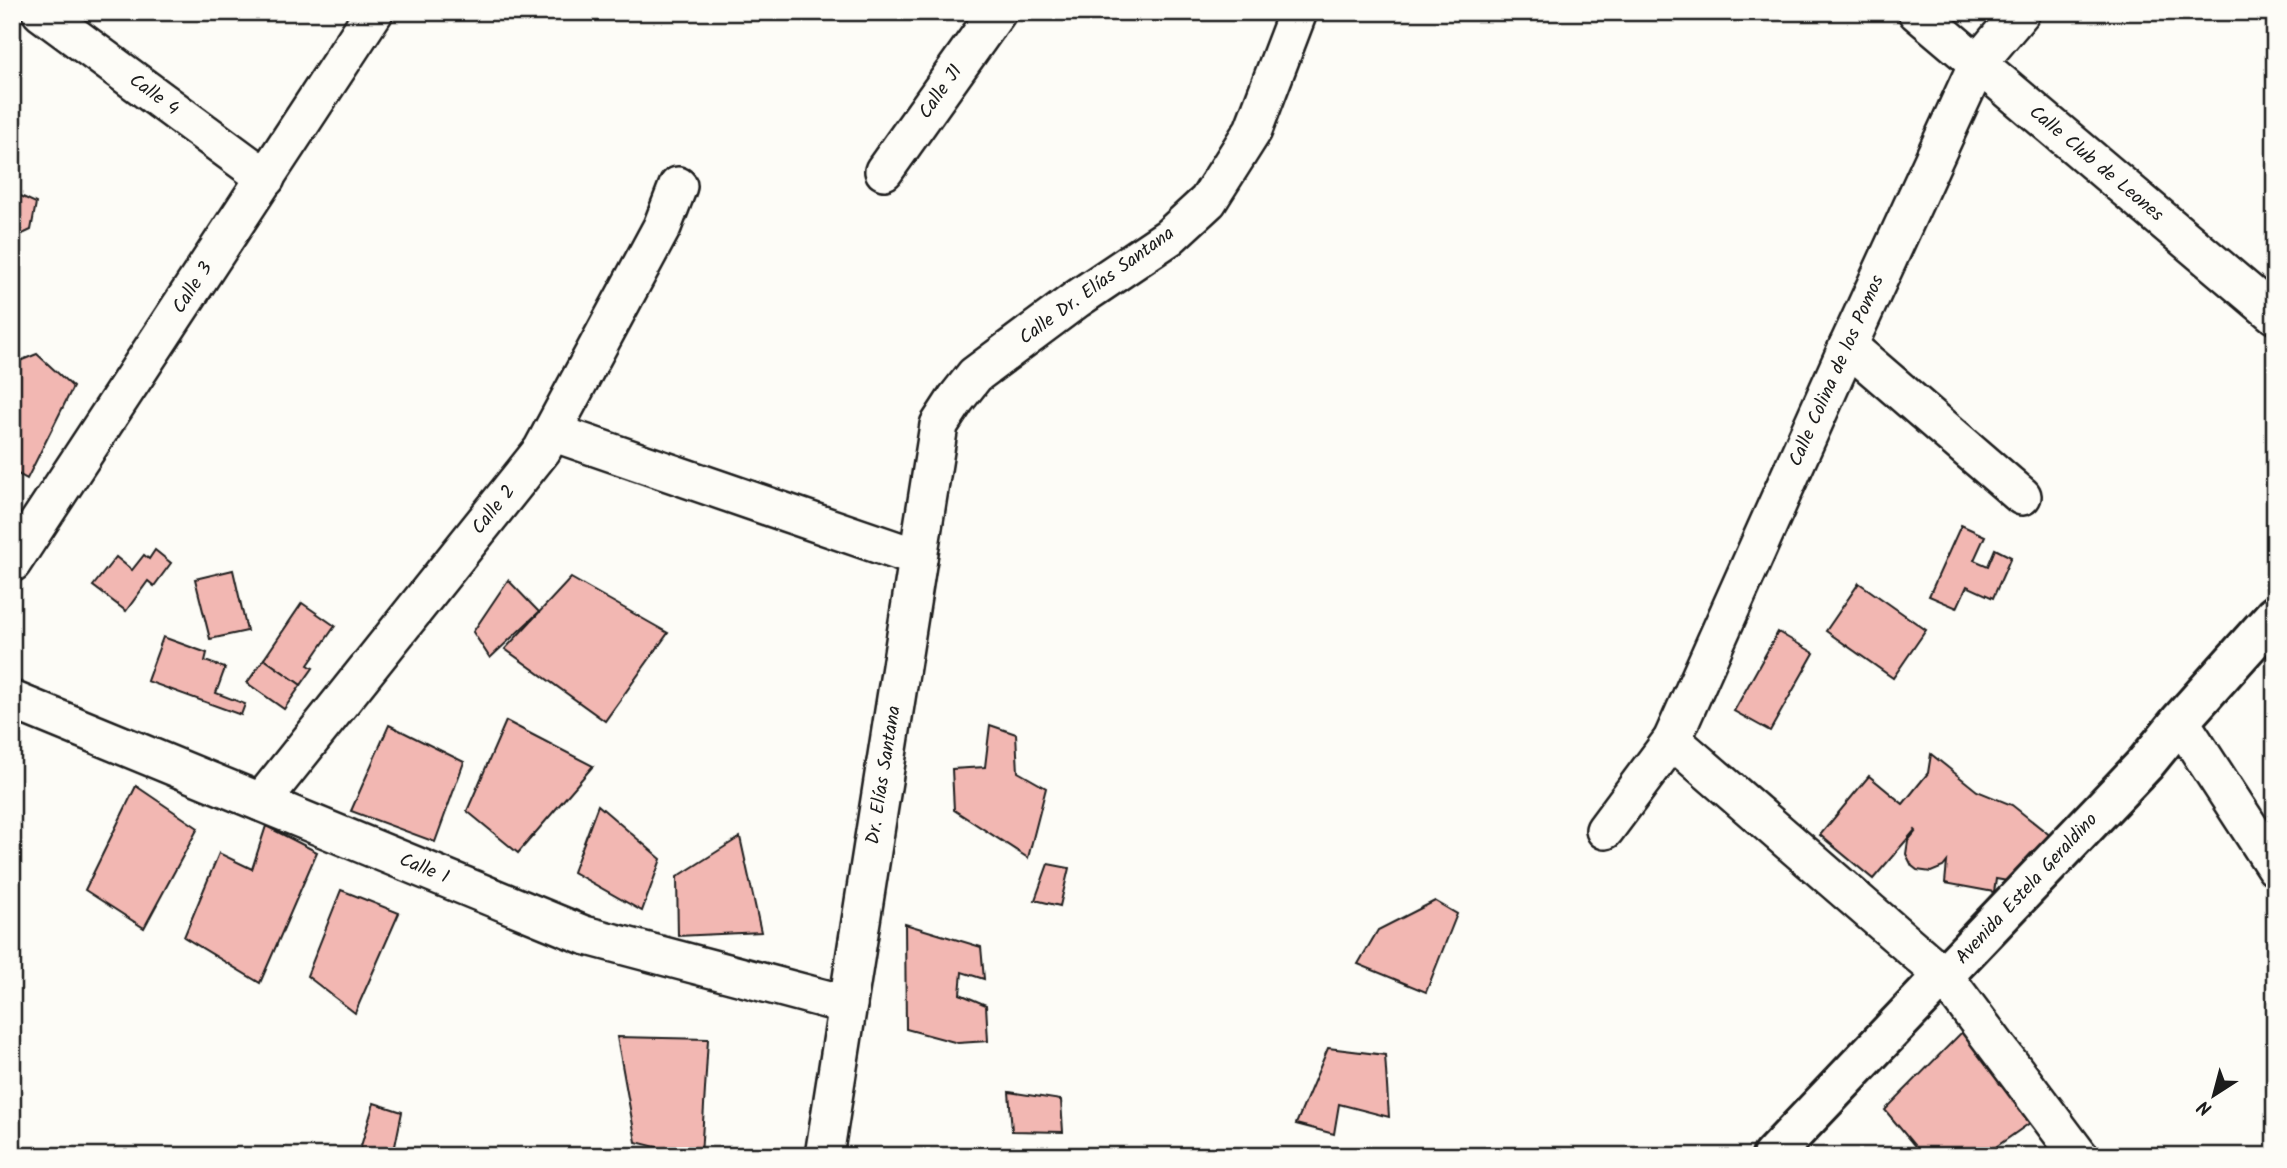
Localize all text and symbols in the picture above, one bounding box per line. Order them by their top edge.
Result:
street label: Calle J1 [911,59,971,125]
street label: Calle 4 [122,66,186,124]
street label: Calle Club de Leones [2022,98,2170,230]
street label: Calle Dr. Elías Santana [1013,219,1181,353]
street label: Calle 3 [165,256,221,320]
street label: Calle Colina de los Pomos [1781,270,1893,472]
street label: Calle 2 [464,478,524,542]
street label: Dr. Elías Santana [858,704,910,846]
street label: Avenida Estela Geraldino [1949,806,2105,972]
street label: Calle 1 [394,845,454,893]
north arrow [2178,1060,2248,1130]
text: N [2192,1091,2219,1123]

